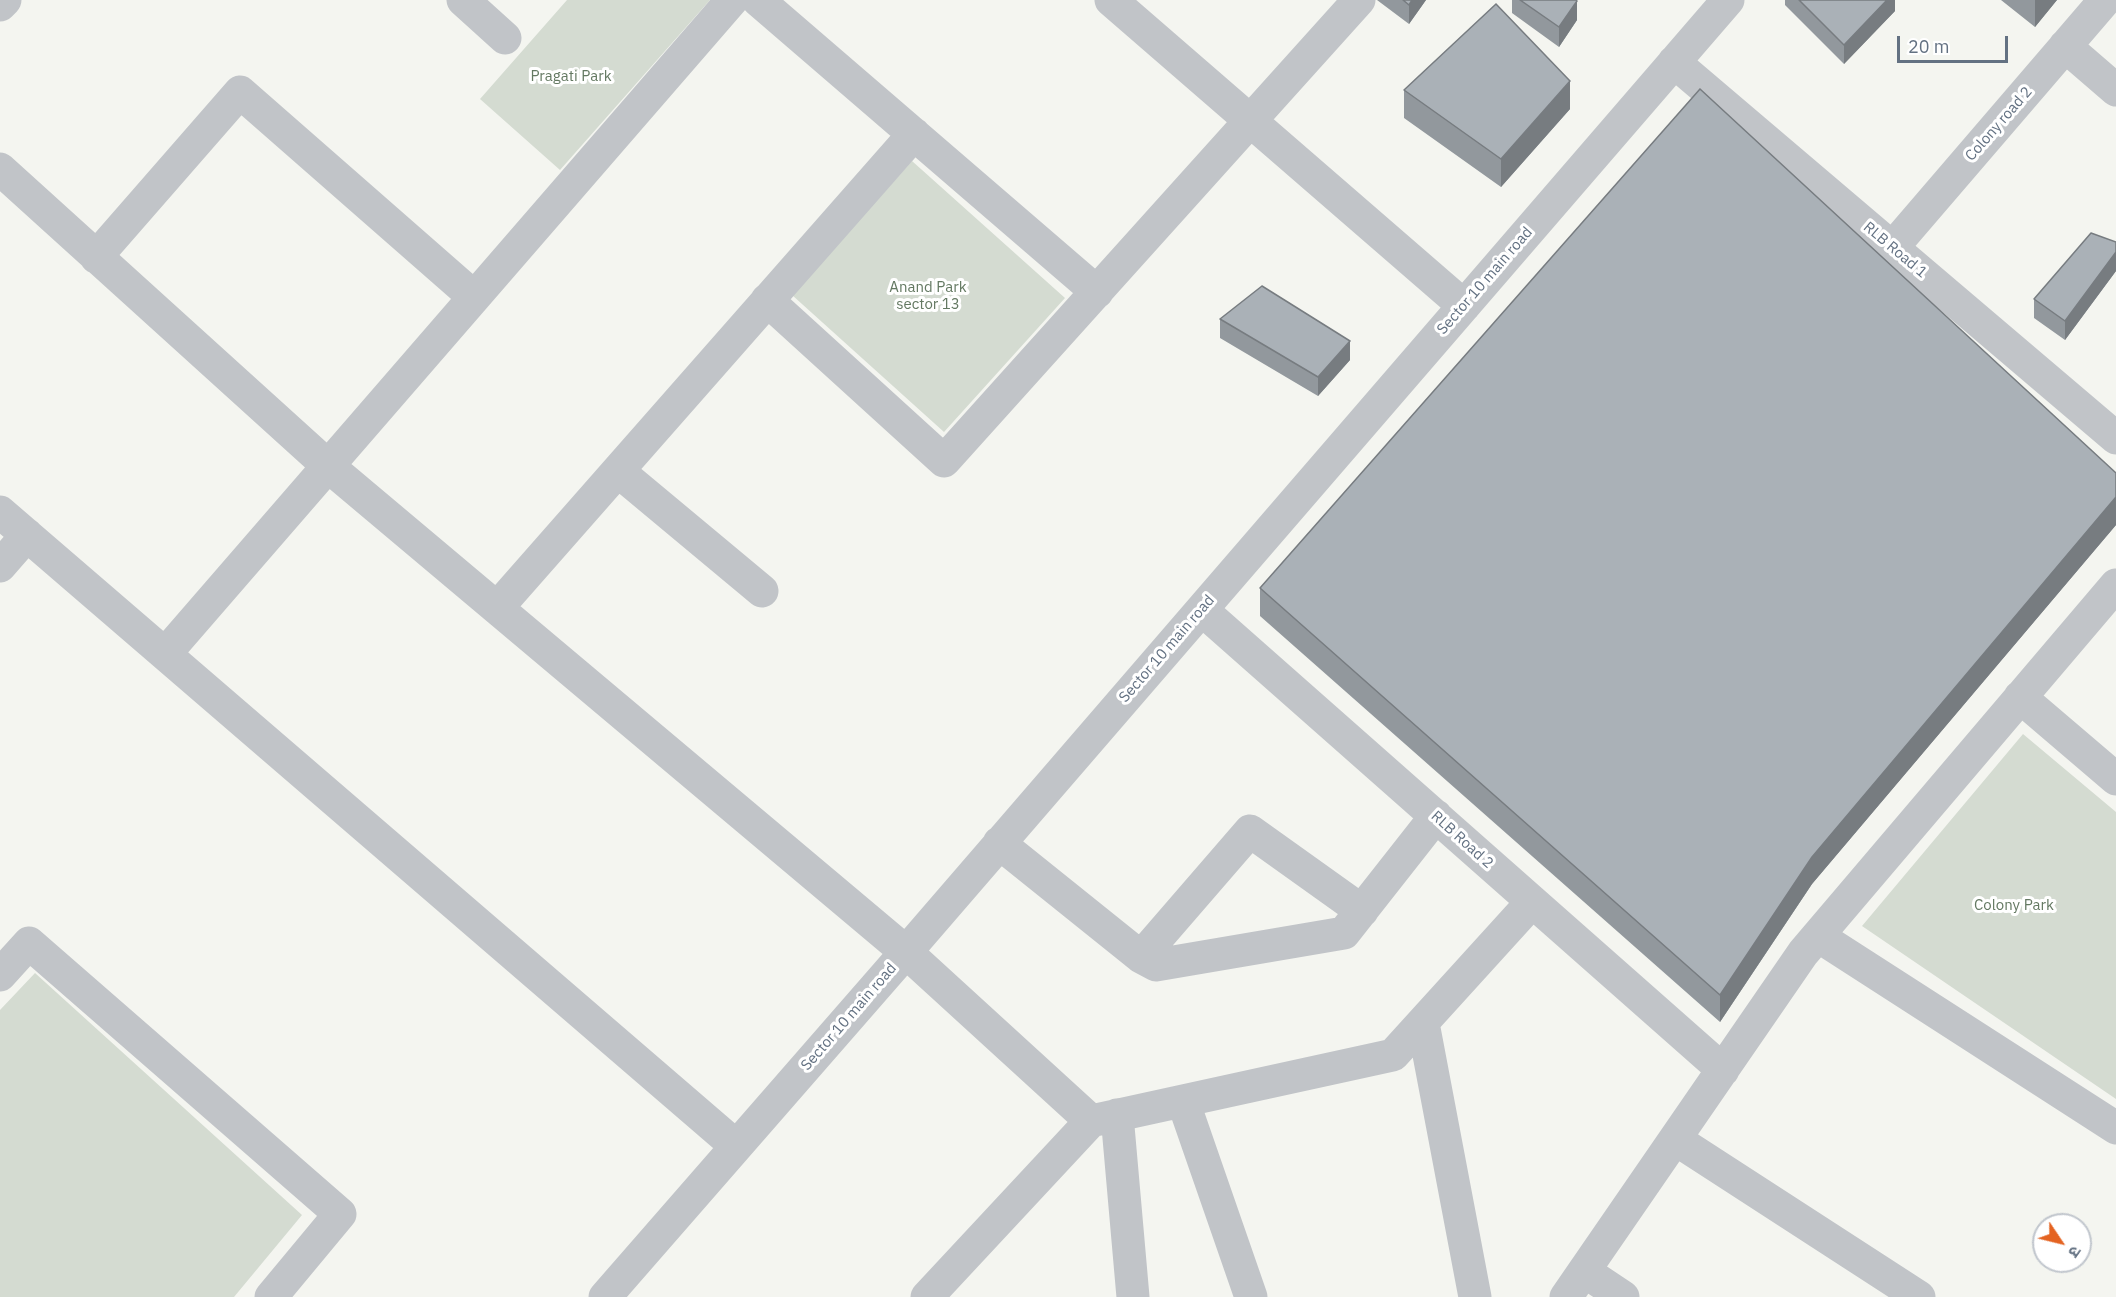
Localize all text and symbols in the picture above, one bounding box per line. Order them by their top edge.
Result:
scale bar [1900,24,2011,62]
text: 20 m [1908,35,1950,58]
park label: Pragati Park [530,68,612,86]
street label: Colony road 2 [1962,83,2036,165]
street label: RLB Road 1 [1860,218,1930,282]
street label: Sector 10 main road [1434,224,1536,338]
park label: Anand Park sector 13 [889,279,967,314]
street label: Sector 10 main road [1116,592,1218,706]
street label: RLB Road 2 [1427,807,1497,873]
park label: Colony Park [1974,897,2054,915]
street label: Sector 10 main road [798,960,900,1074]
north arrow [2032,1213,2092,1273]
text: उ [2064,1243,2086,1262]

